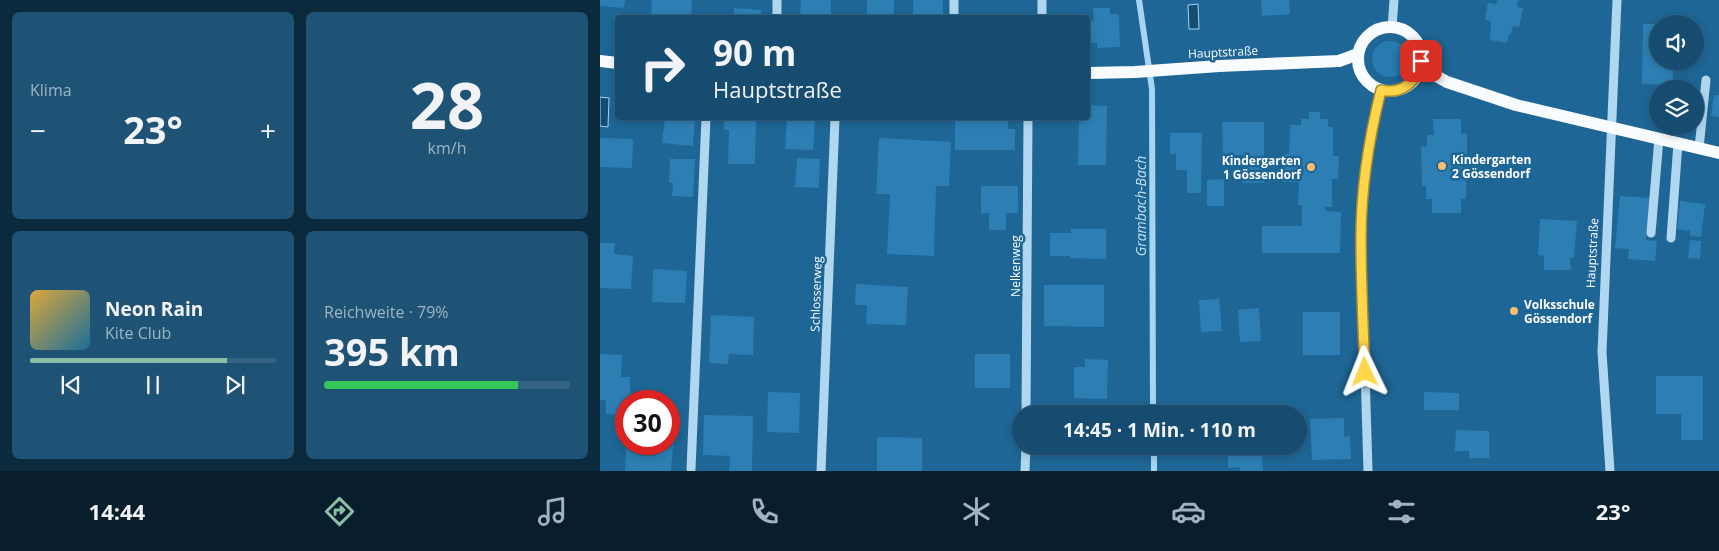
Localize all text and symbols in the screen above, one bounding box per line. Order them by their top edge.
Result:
map controls [1649,15,1704,135]
button: sound [1649,15,1704,70]
text: 90 m [713,29,796,76]
icon: right [630,35,695,100]
pin [1400,40,1442,82]
street label: Hauptstraße [1187,42,1259,62]
icon: arrive [1407,47,1435,75]
text: 28 [410,60,484,148]
text: Hauptstraße [713,74,842,104]
text: Klima [30,79,72,101]
button: layers [1649,80,1704,135]
text: 23° [123,103,183,155]
text: − [30,111,46,149]
text: + [260,111,276,149]
text: km/h [428,137,466,159]
place label: Kindergarten 2 Gössendorf [1452,151,1531,182]
place label: Kindergarten 1 Gössendorf [1222,152,1302,183]
water label: Grambach-Bach [1131,156,1150,256]
marker: Kindergarten 2 Gössendorf [1436,160,1448,172]
marker: Kindergarten 1 Gössendorf [1305,161,1317,173]
street label: Hauptstraße [1582,217,1602,289]
street label: Nelkenweg [1007,235,1024,297]
street label: Schlosserweg [806,255,826,332]
text: Neon Rain [105,296,203,322]
place label: Volksschule Gössendorf [1524,296,1595,327]
text: Reichweite · 79% [324,301,449,323]
marker: Volksschule Gössendorf [1508,305,1520,317]
text: Kite Club [105,322,171,344]
text: 395 km [324,325,460,377]
position arrow [1338,345,1390,397]
icon: previous [57,371,85,399]
icon: pause [139,371,167,399]
icon: next [221,371,249,399]
speed limit sign: 30 [615,390,680,455]
text: 14:45 · 1 Min. · 110 m [1063,417,1256,443]
icon: directions [322,494,357,529]
icon: music [535,494,570,529]
icon: phone [747,494,782,529]
icon: climate [959,494,994,529]
icon: car [1171,494,1206,529]
icon: filters [1384,494,1419,529]
text: 14:44 [89,496,145,526]
text: 23° [1596,496,1630,526]

